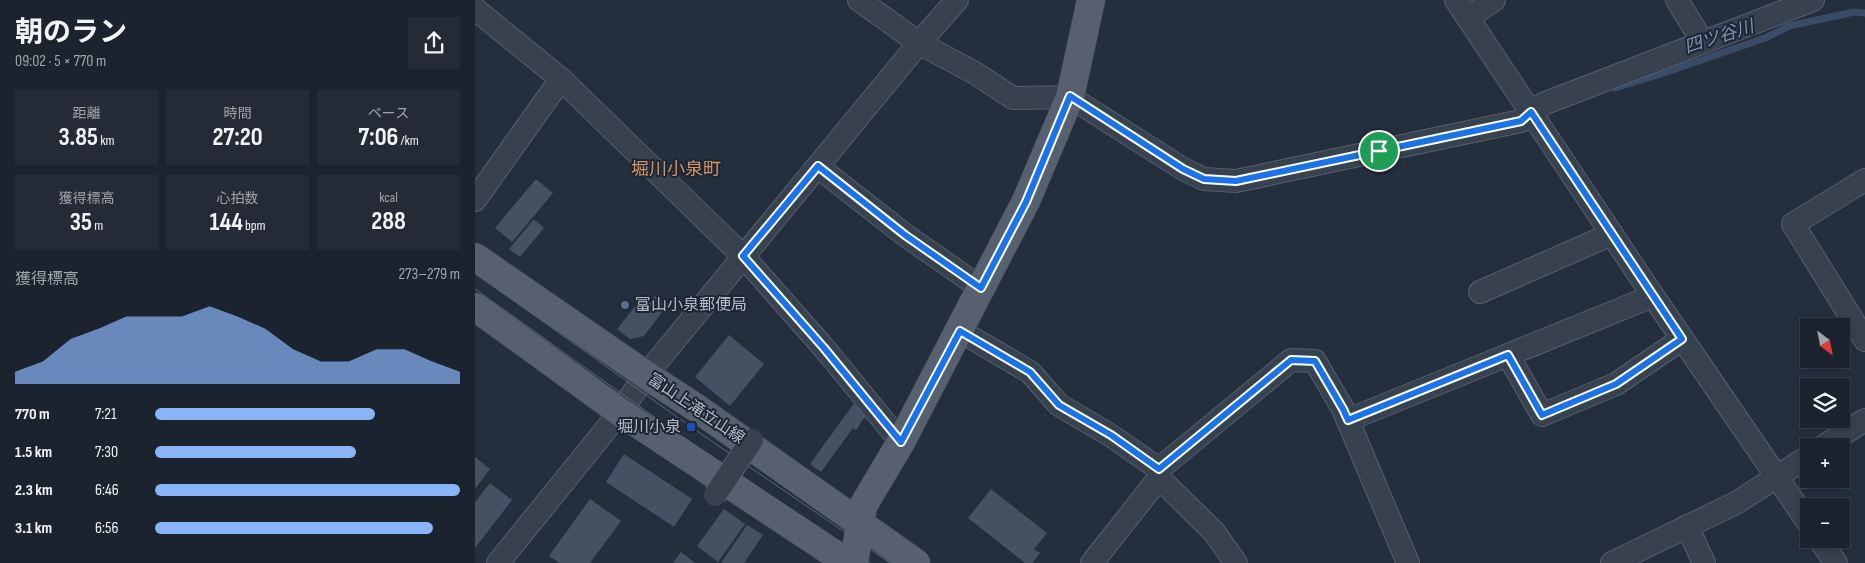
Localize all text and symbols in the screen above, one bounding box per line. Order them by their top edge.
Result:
water label: 四ツ谷川 [1682,15,1758,58]
text: 朝のラン [15,16,127,49]
button: share [408,17,460,69]
text: 09:02 · 5 × 770 m [15,52,106,71]
text: 距離 [73,105,101,122]
text: 時間 [224,105,252,122]
text: ペース [368,105,409,122]
text: 3.85 [58,122,98,153]
text: 27:20 [212,122,263,153]
text: 7:06 [358,122,398,153]
pin [1358,130,1400,172]
text: km [98,132,115,149]
text: /km [398,132,419,149]
icon: arrive [1365,137,1393,165]
district label: 堀川小泉町 [631,159,721,180]
text: kcal [379,189,398,206]
text: 獲得標高 [59,190,115,207]
text: 心拍数 [217,190,259,207]
text: 288 [371,206,406,237]
text: 35 [70,207,92,238]
text: 144 [209,207,243,238]
text: m [92,217,103,234]
text: bpm [243,217,266,234]
text: 273–279 m [398,265,460,284]
text: 獲得標高 [15,270,79,289]
place label: 富山小泉郵便局 [635,296,747,315]
marker: 富山小泉郵便局 [619,299,631,311]
north arrow [1800,318,1850,368]
map controls [1800,318,1850,548]
street label: 富山上滝立山線 [644,370,748,448]
button: layers [1800,378,1850,428]
text: 770 m [15,405,50,424]
text: 7:21 [95,405,117,424]
place label: 堀川小泉 [617,418,681,437]
marker: 堀川小泉 [685,421,697,433]
button: + [1800,438,1850,488]
text: 1.5 km [15,443,52,462]
text: 7:30 [95,443,118,462]
text: 2.3 km [15,481,53,500]
text: 6:46 [95,481,119,500]
button: − [1800,498,1850,548]
text: 3.1 km [15,519,52,538]
text: 6:56 [95,519,118,538]

